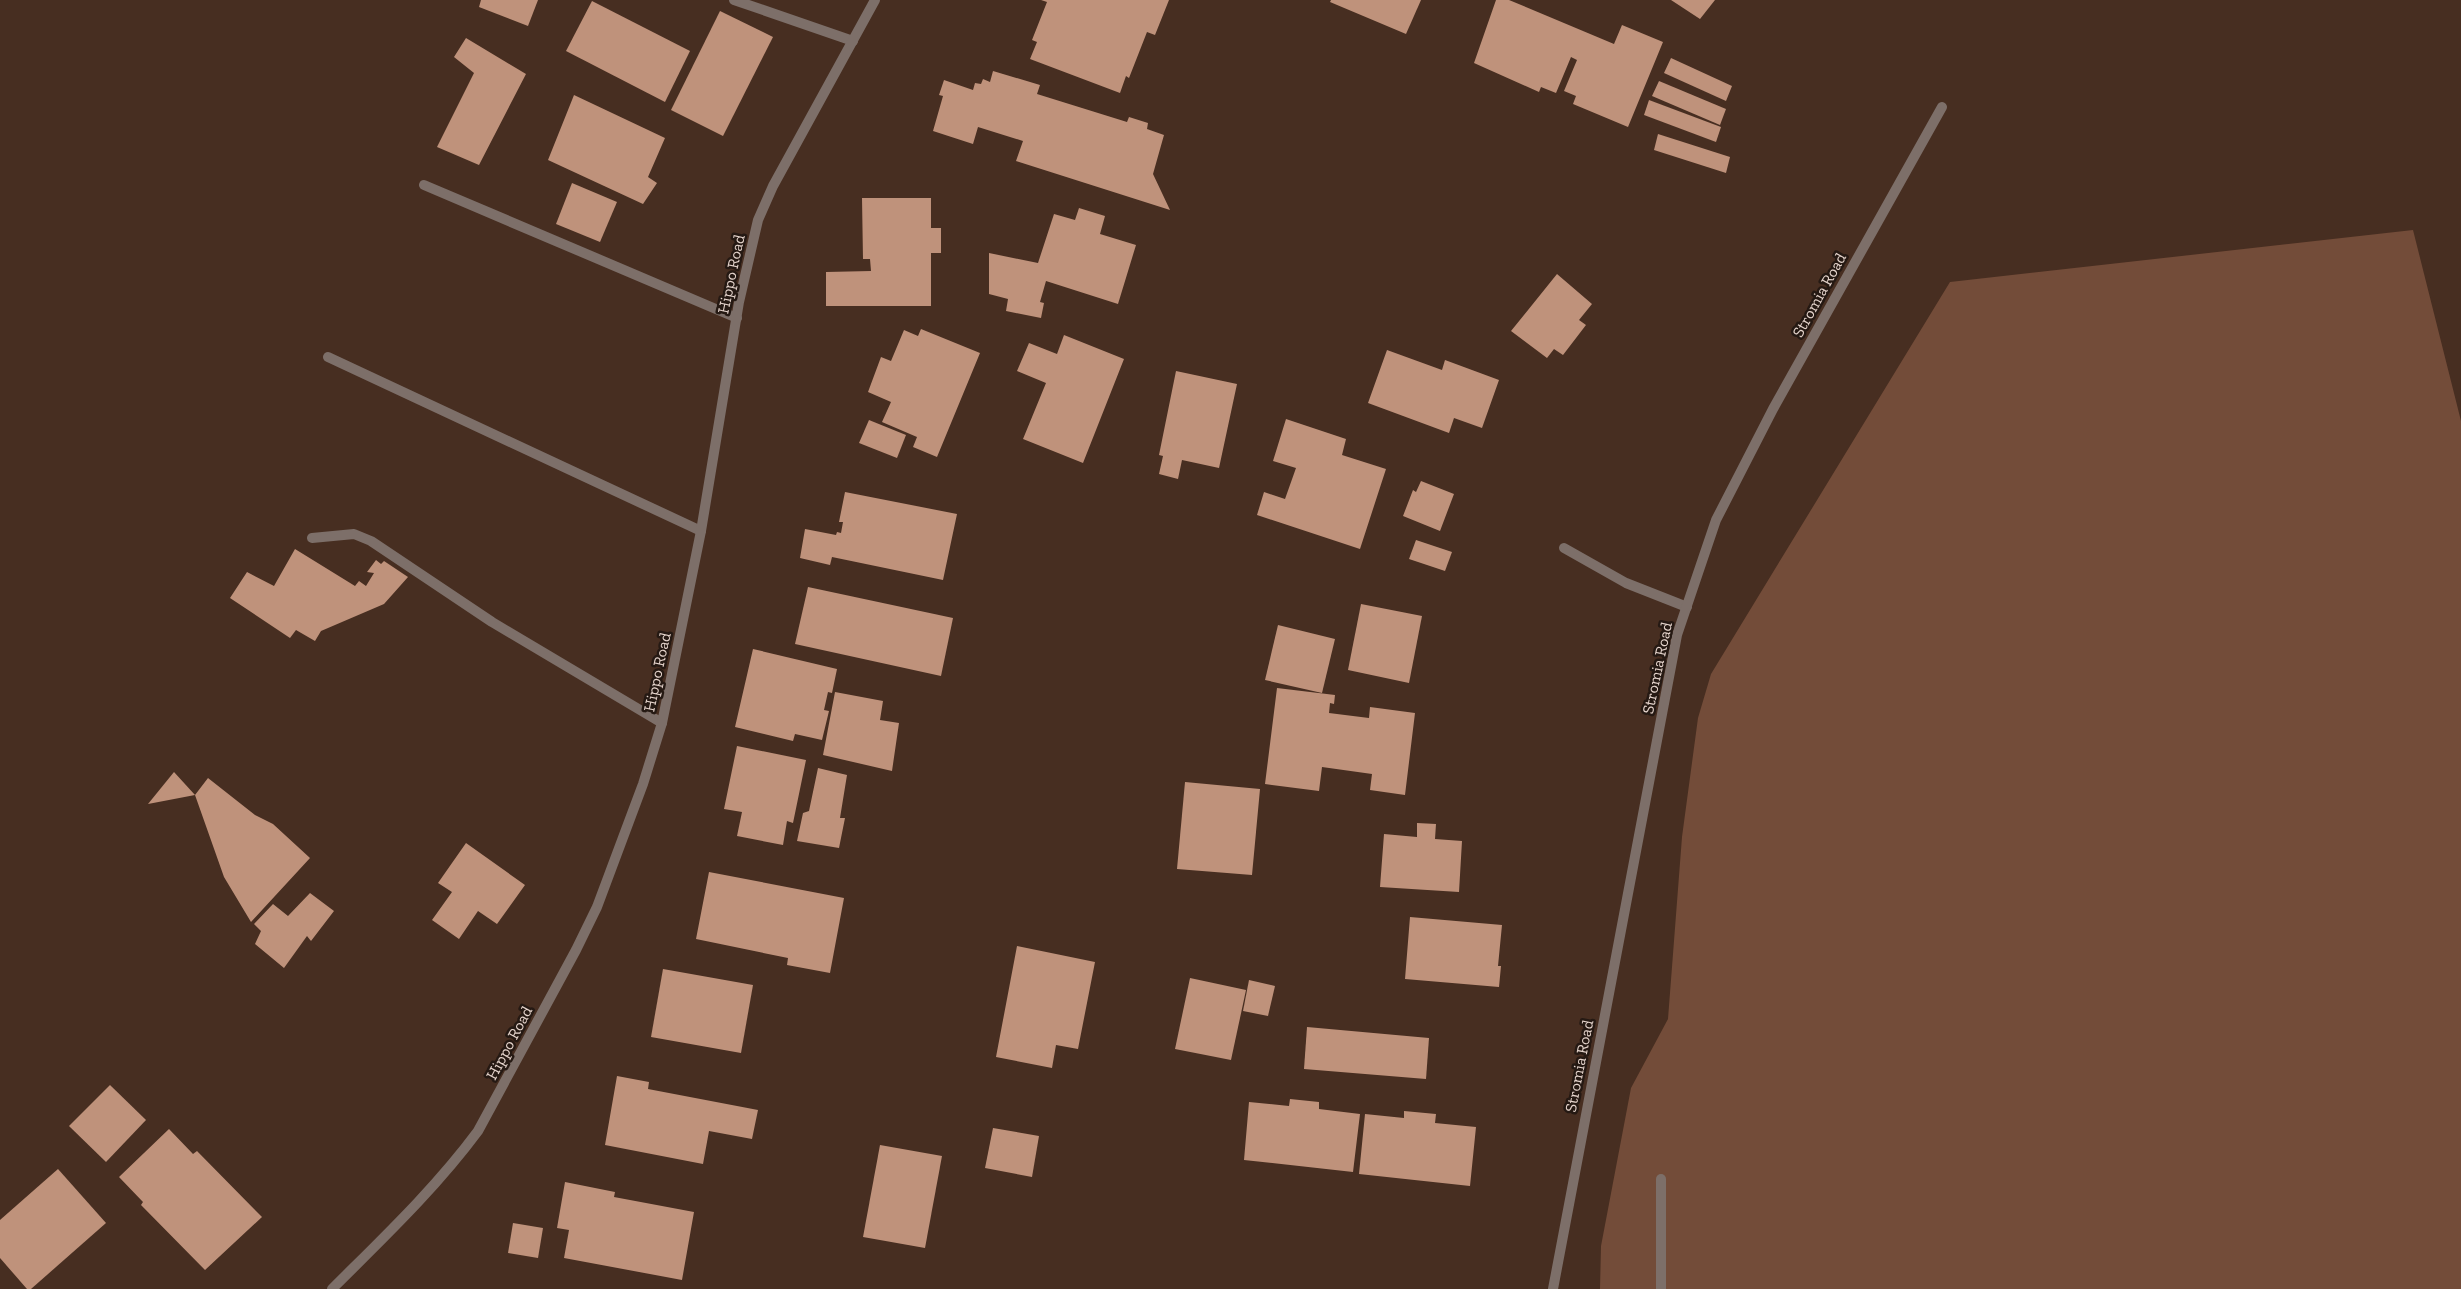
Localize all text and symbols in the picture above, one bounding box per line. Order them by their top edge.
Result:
street label: Hippo Road [713,232,749,315]
street label: Stromia Road [1788,249,1850,340]
street label: Stromia Road [1638,620,1676,716]
street label: Hippo Road [639,630,675,713]
street label: Hippo Road [482,1003,536,1083]
street label: Stromia Road [1561,1018,1597,1114]

